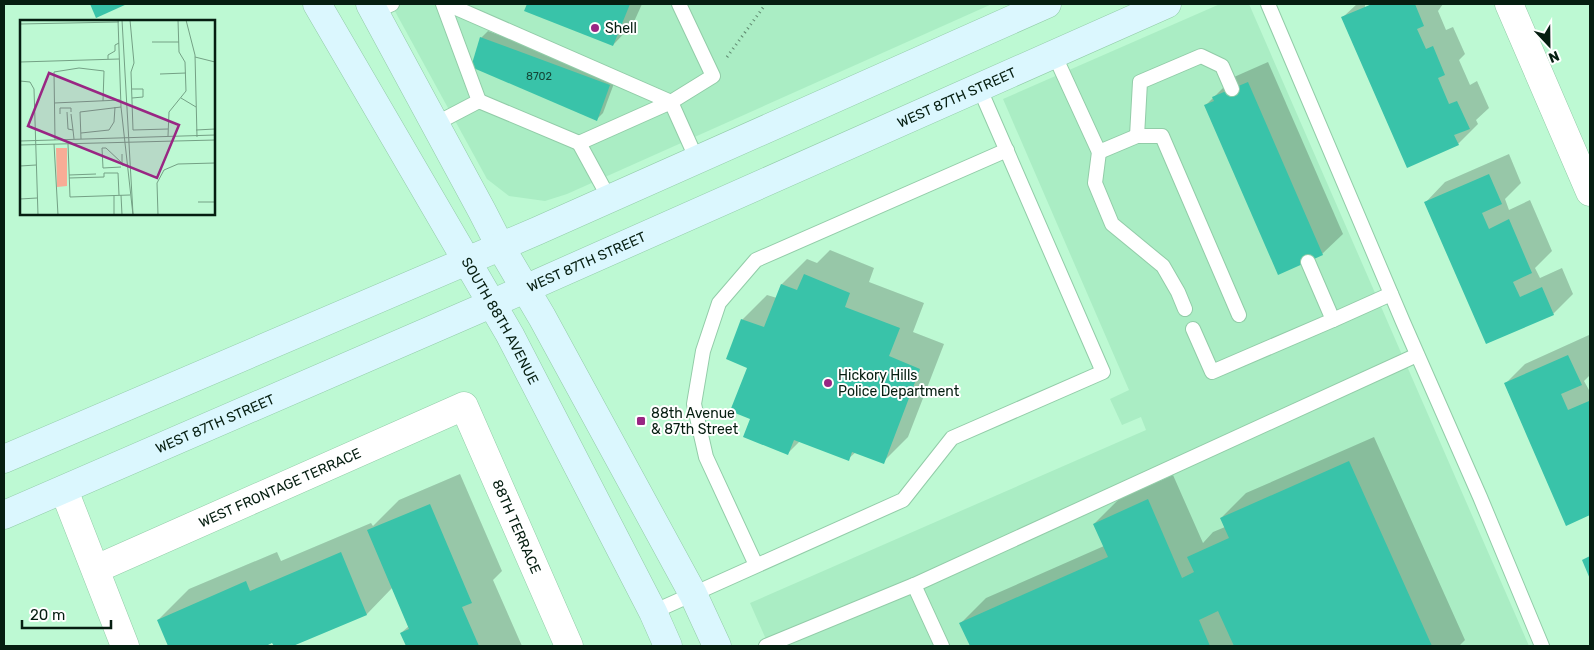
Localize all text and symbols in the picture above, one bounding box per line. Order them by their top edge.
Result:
inset map [20,20,215,215]
place label: Shell [605,20,637,37]
north arrow [1524,20,1574,70]
marker: Shell [589,22,601,34]
text: N [1546,47,1562,66]
street label: WEST 87TH STREET [895,64,1019,132]
house number: 8702 [526,70,552,83]
street label: WEST 87TH STREET [524,228,648,296]
street label: SOUTH 88TH AVENUE [458,254,542,387]
place label: Hickory Hills Police Department [838,367,960,400]
marker: Hickory Hills Police Department [822,377,834,389]
street label: WEST 87TH STREET [153,391,277,457]
place label: 88th Avenue & 87th Street [651,405,739,438]
marker: 88th Avenue & 87th Street [635,415,647,427]
street label: WEST FRONTAGE TERRACE [196,445,364,531]
street label: 88TH TERRACE [488,477,544,576]
scale bar [22,598,111,630]
text: 20 m [30,606,65,624]

